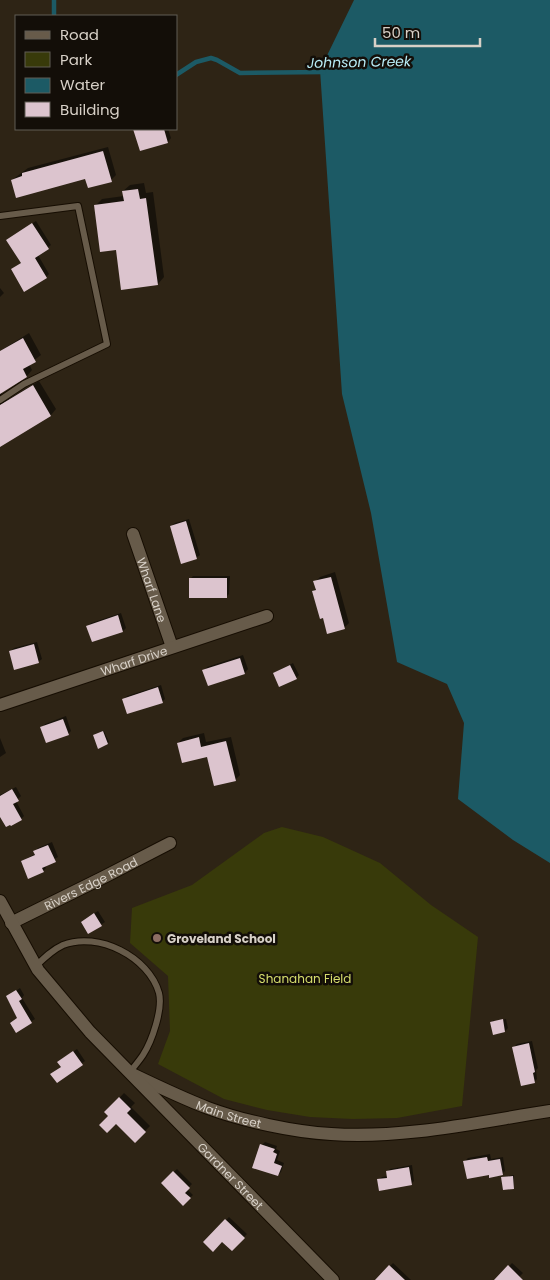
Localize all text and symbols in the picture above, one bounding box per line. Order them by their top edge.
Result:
legend [15,15,178,130]
scale bar [375,15,480,47]
text: 50 m [382,22,420,43]
text: Road [60,24,99,45]
text: Park [60,49,92,70]
water label: Johnson Creek [307,51,412,73]
text: Water [60,74,106,95]
text: Building [60,99,120,120]
street label: Wharf Lane [133,555,171,625]
street label: Wharf Drive [98,641,169,679]
street label: Rivers Edge Road [41,853,140,914]
place label: Groveland School [167,930,276,947]
marker: Groveland School [151,932,163,944]
park label: Shanahan Field [259,970,351,987]
street label: Main Street [194,1096,263,1132]
street label: Gardner Street [194,1138,268,1213]

